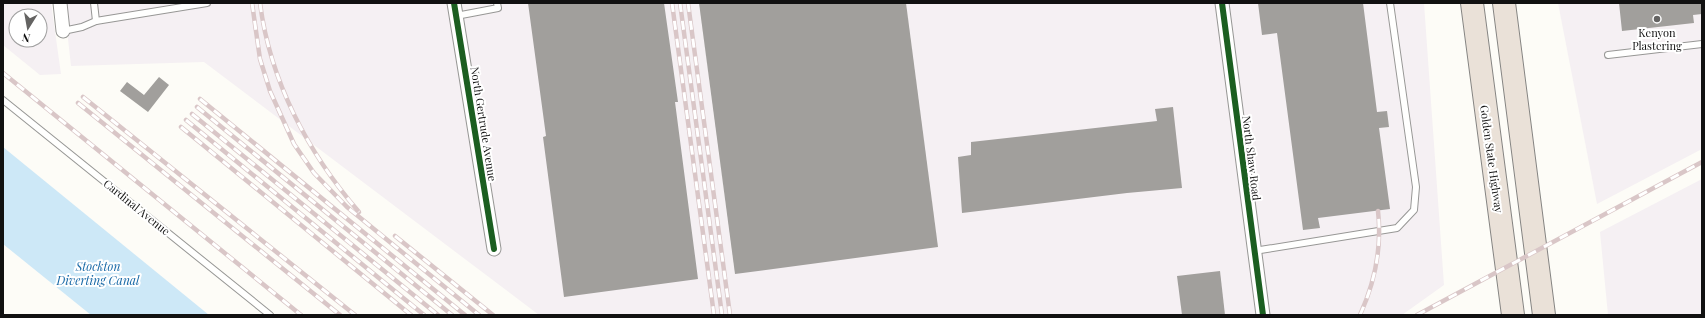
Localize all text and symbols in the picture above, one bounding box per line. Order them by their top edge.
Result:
north arrow [8,8,48,48]
marker: Kenyon Plastering [1652,14,1662,24]
place label: Kenyon Plastering [1632,25,1682,53]
text: N [21,30,31,46]
street label: North Gertrude Avenue [468,66,501,183]
street label: Golden State Highway [1477,104,1507,214]
street label: North Shaw Road [1239,115,1265,202]
street label: Cardinal Avenue [101,176,174,239]
water label: Stockton Diverting Canal [56,258,140,288]

